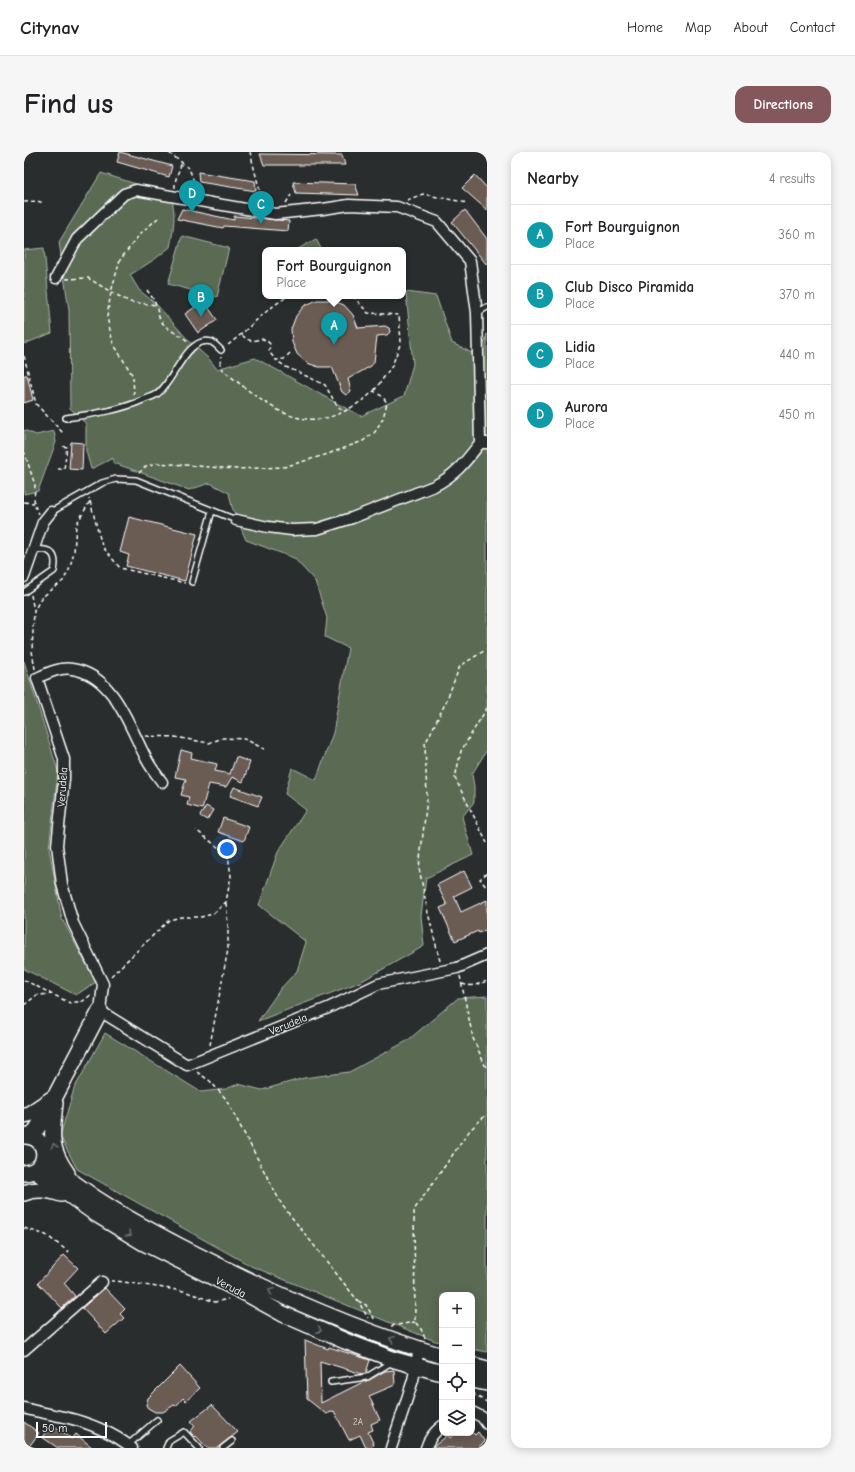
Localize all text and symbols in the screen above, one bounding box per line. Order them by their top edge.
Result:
text: Citynav [20,17,79,39]
text: Home [627,19,663,36]
text: Map [685,19,711,36]
text: About [733,19,768,36]
text: Contact [790,19,835,36]
button: Directions [735,86,831,123]
text: Find us [24,88,113,120]
text: Nearby [527,169,578,188]
text: 4 results [769,171,815,186]
pin: D [179,180,205,213]
pin: C [248,191,274,224]
text: Fort Bourguignon [565,218,680,236]
text: A [536,227,544,242]
text: 360 m [778,227,815,242]
text: Place [565,236,595,251]
popup [262,247,406,299]
text: Fort Bourguignon [277,257,391,275]
text: Place [277,275,306,290]
text: Club Disco Piramida [565,278,694,296]
pin: B [188,284,214,317]
text: B [536,287,544,302]
text: 370 m [779,287,815,302]
text: Place [565,296,595,311]
pin: A [321,312,347,345]
text: Lidia [565,338,595,356]
text: C [536,347,544,362]
text: 440 m [779,347,815,362]
text: Place [565,356,595,371]
text: Aurora [565,398,608,416]
text: D [536,407,544,422]
text: 450 m [779,407,815,422]
text: Place [565,416,595,431]
street label: Verudela [55,767,70,808]
your location [217,839,237,859]
street label: Verudela [267,1011,309,1038]
one-way arrow [50,1143,58,1150]
one-way arrow [125,1229,132,1236]
street label: Veruda [213,1274,248,1301]
one-way arrow [268,1288,275,1296]
map controls [439,1292,475,1436]
button: + [439,1292,475,1328]
one-way arrow [315,1325,322,1333]
button: − [439,1328,475,1364]
one-way arrow [388,1336,395,1344]
button: locate [439,1364,475,1400]
button: layers [439,1400,475,1436]
house number: 2A [353,1417,363,1427]
scale bar [36,1420,107,1439]
text: 50 m [42,1422,67,1435]

